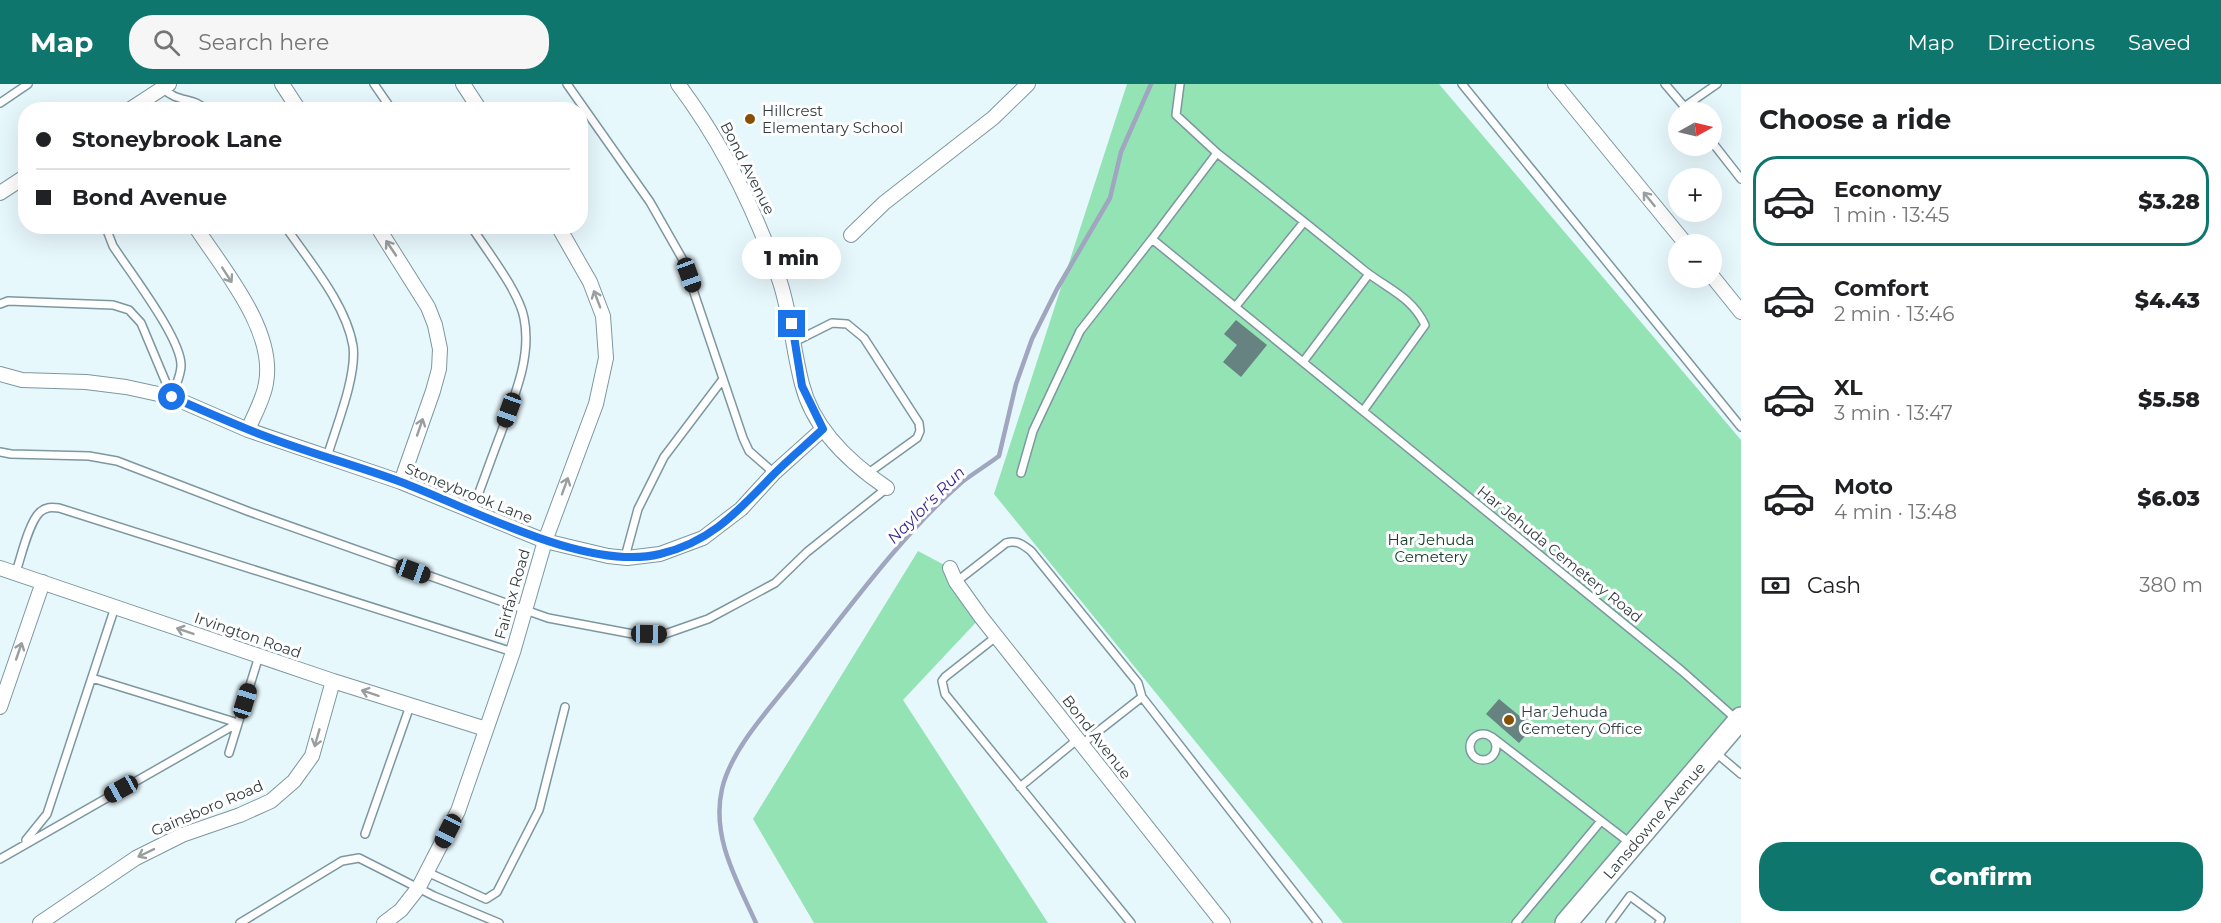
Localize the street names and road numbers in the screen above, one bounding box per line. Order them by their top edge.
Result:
street label: Bond Avenue [716,118,780,218]
street label: Stoneybrook Lane [402,459,536,527]
street label: Har Jehuda Cemetery Road [1474,481,1646,627]
street label: Fairfax Road [490,547,534,641]
street label: Irvington Road [192,608,304,662]
street label: Bond Avenue [1058,691,1136,783]
street label: Lansdowne Avenue [1599,758,1709,883]
street label: Gainsboro Road [148,776,266,840]

